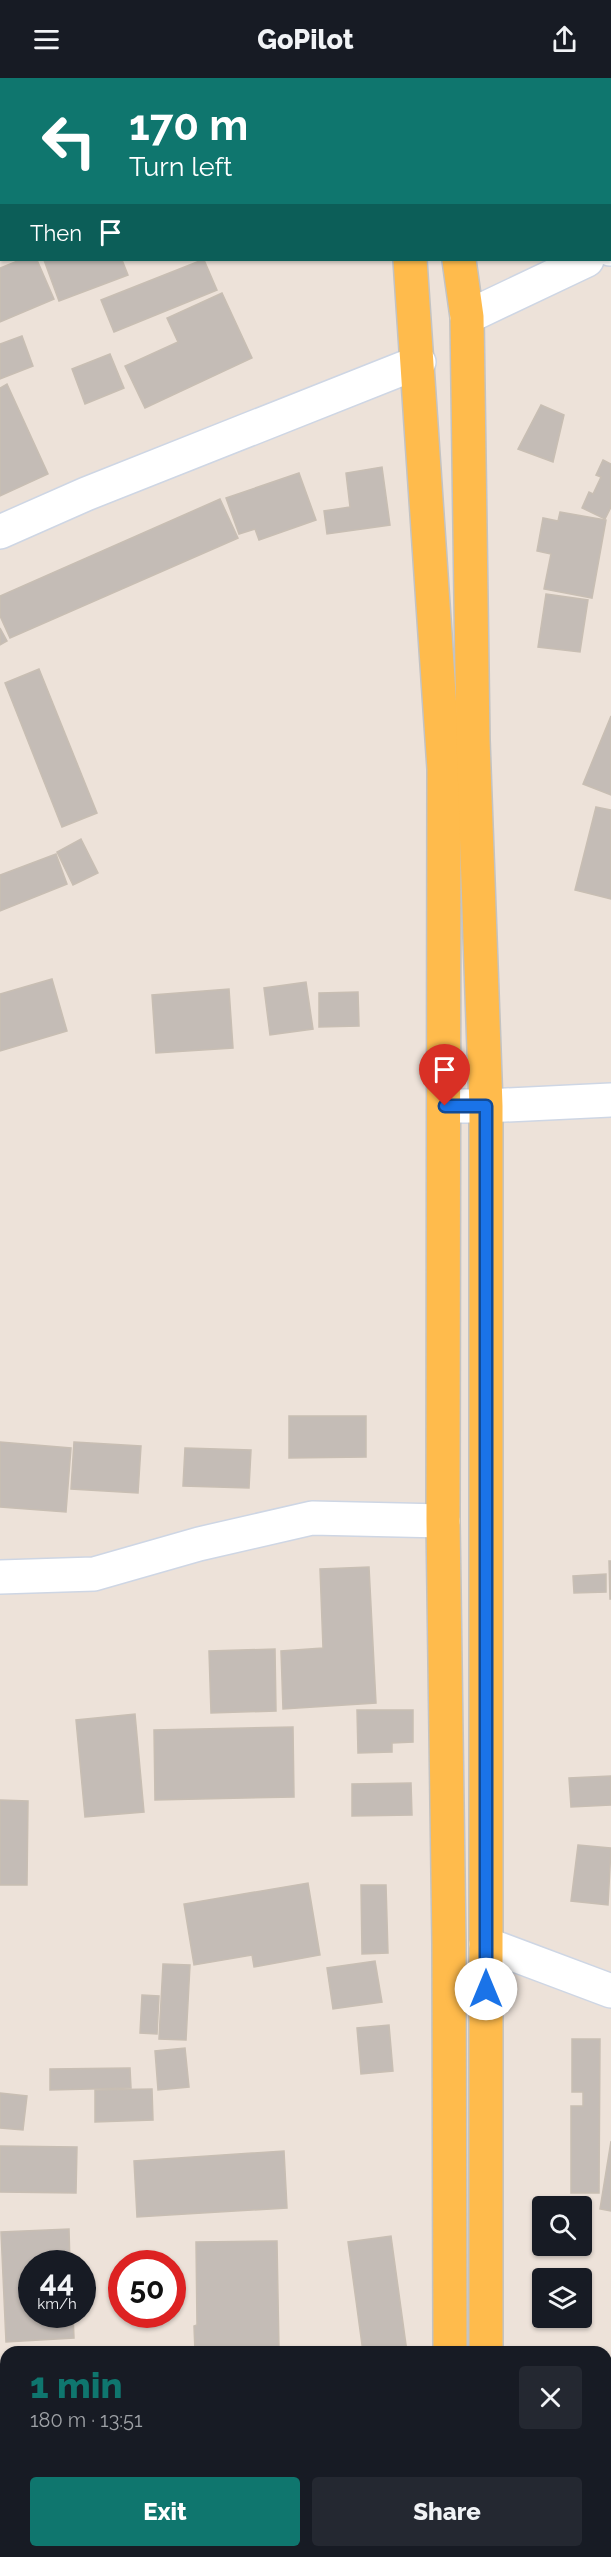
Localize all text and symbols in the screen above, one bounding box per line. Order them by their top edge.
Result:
icon: menu [30,23,63,56]
icon: share [548,23,581,56]
text: GoPilot [257,24,354,55]
text: 170 m [129,101,248,150]
icon: left [30,102,108,180]
text: Turn left [129,151,232,182]
icon: arrive [94,216,127,249]
text: Then [30,220,82,246]
pin [419,1044,470,1106]
icon: arrive [428,1053,461,1086]
position arrow [454,1957,518,2021]
map controls [532,2196,592,2328]
button: search [532,2196,592,2256]
speed limit sign: 50 [108,2250,186,2328]
text: 44 [40,2264,74,2299]
button: layers [532,2268,592,2328]
text: km/h [37,2295,77,2313]
text: 1 min [30,2364,122,2406]
button: close [519,2366,582,2429]
text: 180 m · 13:51 [30,2408,143,2432]
button: Exit [30,2477,300,2546]
button: Share [312,2477,582,2546]

